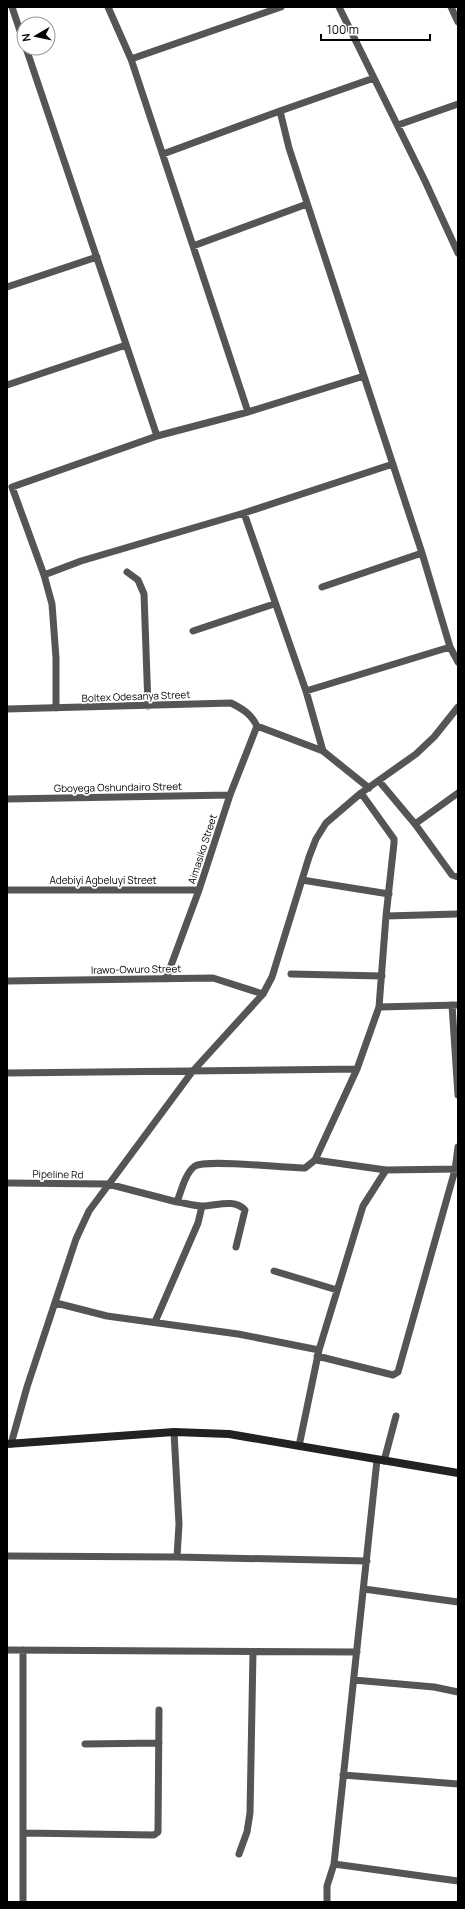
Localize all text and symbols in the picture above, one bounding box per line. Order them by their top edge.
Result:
north arrow [16,16,56,56]
scale bar [321,16,430,42]
text: 100 m [327,21,359,38]
text: N [18,32,34,43]
street label: Boltex Odesanya Street [81,687,191,705]
street label: Gboyega Oshundairo Street [54,779,182,795]
street label: Aimasiko Street [184,812,220,886]
street label: Adebiyi Agbeluyi Street [49,873,157,887]
street label: Irawo-Owuro Street [91,961,181,977]
street label: Pipeline Rd [32,1167,84,1181]

